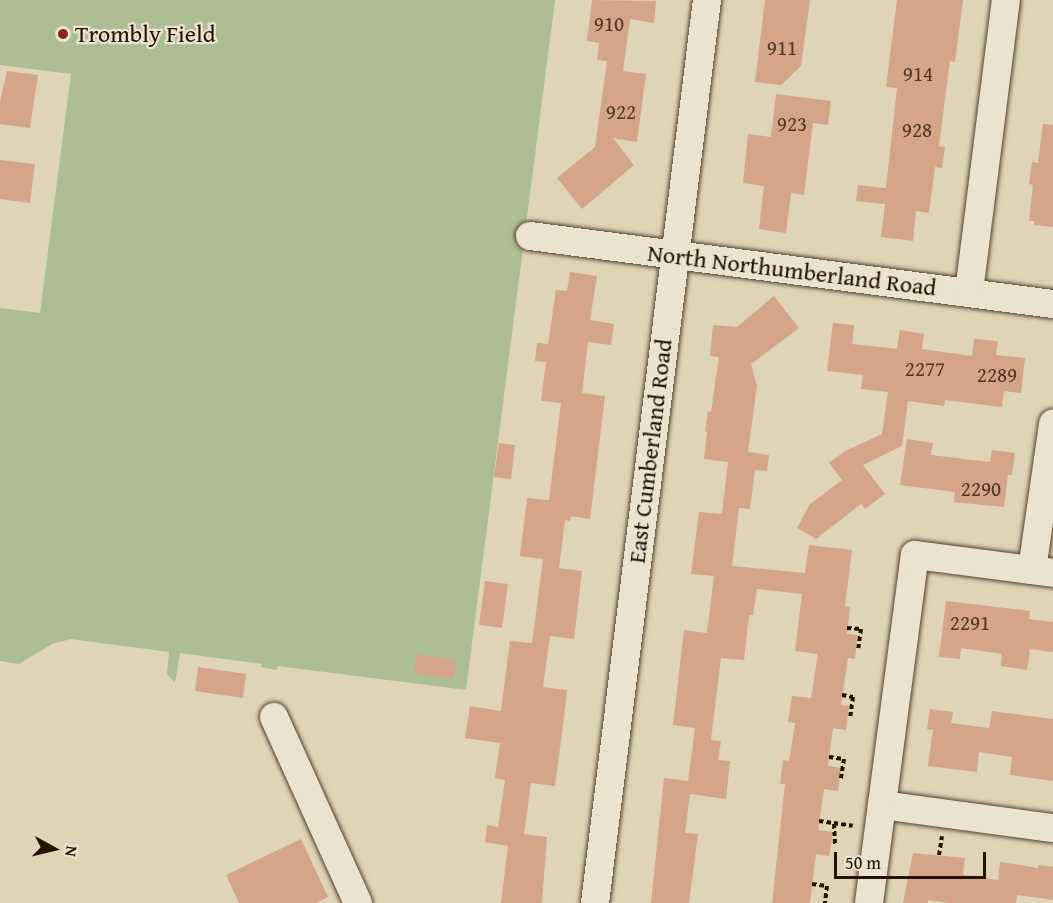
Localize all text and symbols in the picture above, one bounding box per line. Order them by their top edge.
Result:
house number: 910 [594,11,624,37]
place label: Trombly Field [75,20,215,48]
marker: Trombly Field [56,27,70,41]
house number: 911 [767,35,797,61]
house number: 914 [903,61,933,87]
house number: 922 [606,99,636,125]
house number: 923 [777,111,807,137]
house number: 928 [902,117,932,143]
street label: North Northumberland Road [646,238,938,302]
street label: East Cumberland Road [622,337,678,565]
house number: 2277 [905,356,945,382]
house number: 2289 [977,362,1017,388]
house number: 2290 [961,476,1001,502]
house number: 2291 [950,610,990,636]
north arrow [24,819,84,879]
scale bar [837,840,988,878]
text: N [59,845,84,858]
text: 50 m [845,849,881,876]

